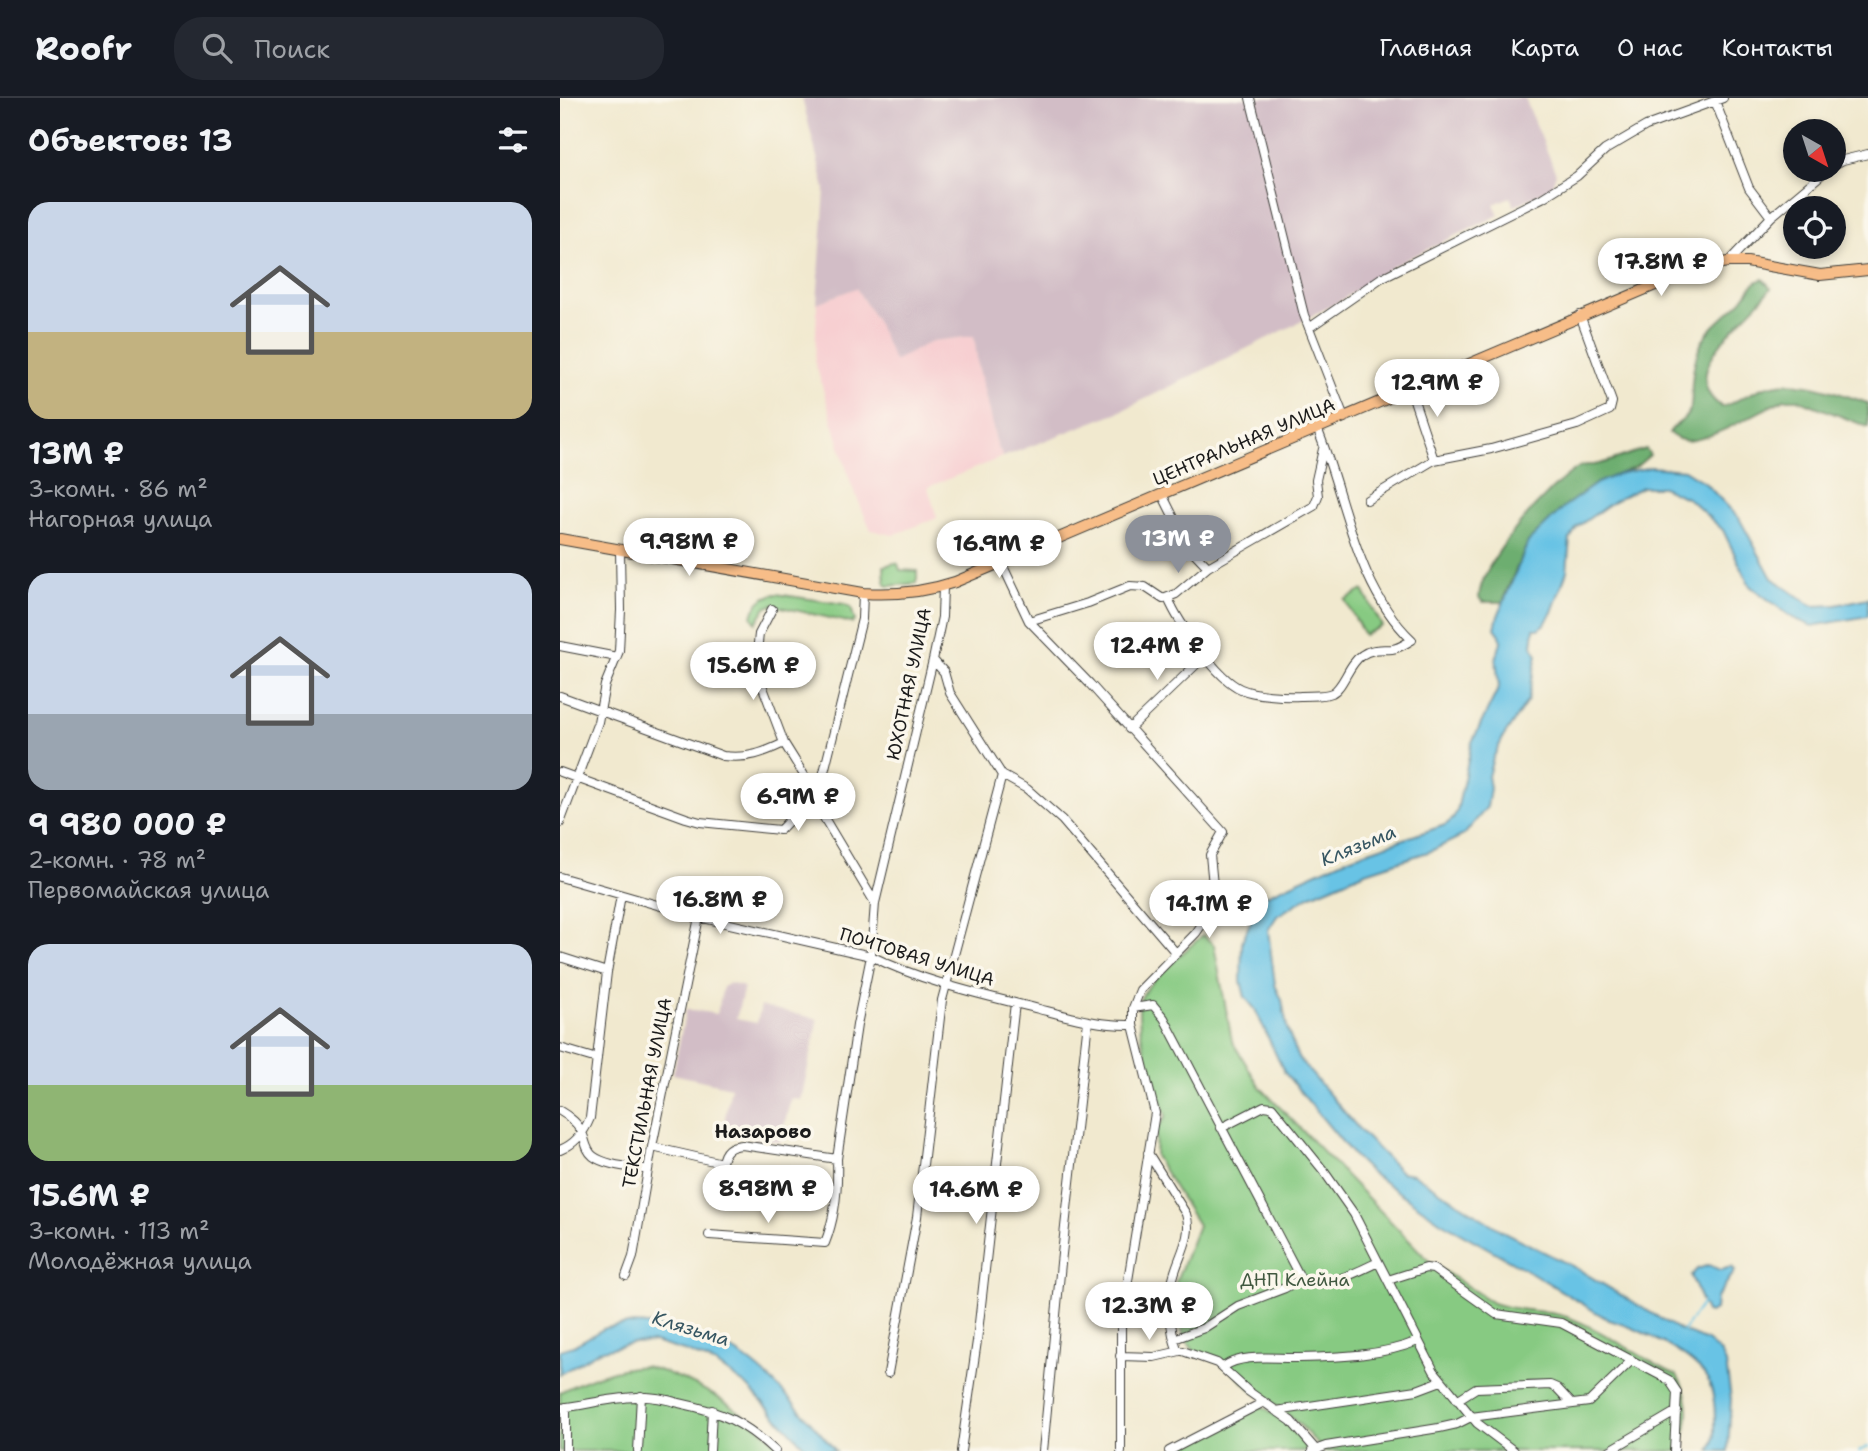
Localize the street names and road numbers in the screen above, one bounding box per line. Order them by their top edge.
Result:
street label: ЦЕНТРАЛЬНАЯ УЛИЦА [1149,393,1339,491]
street label: ЮХОТНАЯ УЛИЦА [881,606,937,762]
street label: ПОЧТОВАЯ УЛИЦА [837,922,997,992]
street label: ТЕКСТИЛЬНАЯ УЛИЦА [617,996,677,1190]

